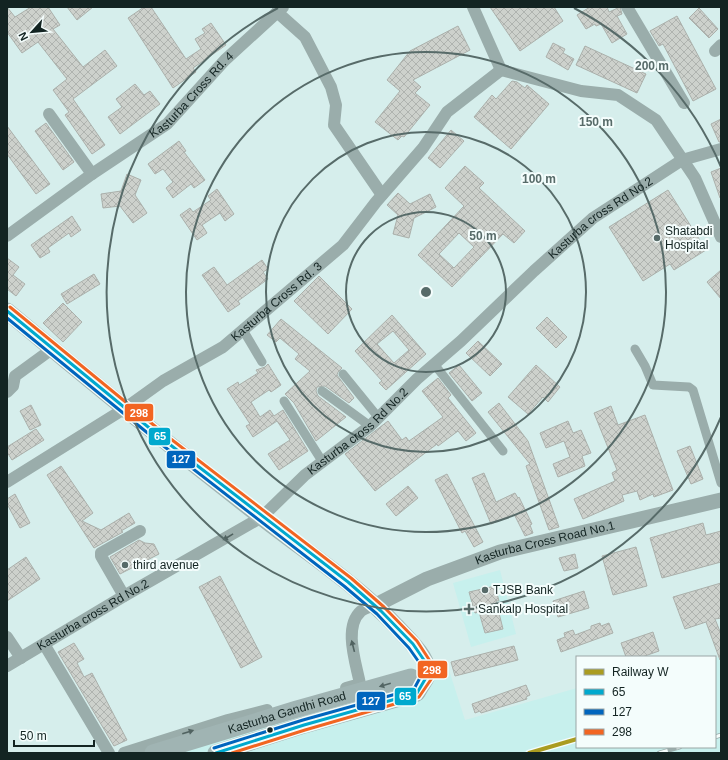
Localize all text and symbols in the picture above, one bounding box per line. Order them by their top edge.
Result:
north arrow [12,12,52,52]
text: N [16,30,30,43]
street label: Kasturba Cross Rd. 4 [147,49,236,141]
text: 200 m [635,59,669,73]
text: 150 m [579,115,613,129]
text: 100 m [522,172,556,186]
street label: Kasturba cross Rd No.2 [545,174,656,262]
place label: Shatabdi Hospital [665,224,712,252]
text: 50 m [469,229,497,243]
marker: Shatabdi Hospital [652,233,662,243]
street label: Kasturba Cross Rd. 3 [228,259,325,344]
centre of rings [419,285,433,299]
street label: Kasturba cross Rd No.2 [305,385,411,478]
line badge: 298 [124,403,154,422]
text: 298 [130,407,148,419]
line badge: 65 [148,427,171,446]
text: 65 [154,430,166,442]
line badge: 127 [166,450,196,469]
text: 127 [172,453,190,465]
street label: Kasturba Cross Road No.1 [473,518,617,568]
one-way arrow [222,534,234,541]
place label: third avenue [133,558,199,572]
marker: third avenue [120,560,130,570]
street label: Kasturba cross Rd No.2 [34,576,152,653]
place label: TJSB Bank [493,583,554,597]
marker: TJSB Bank [480,585,490,595]
place label: Sankalp Hospital [478,602,568,616]
marker: Sankalp Hospital [463,603,475,615]
one-way arrow [349,640,355,652]
legend [576,656,716,748]
line badge: 298 [417,660,448,679]
text: 298 [423,664,441,676]
text: Railway W [612,665,669,679]
one-way arrow [379,682,391,688]
text: 65 [612,685,626,699]
line badge: 65 [394,687,417,706]
street label: Kasturba Gandhi Road [226,689,348,737]
text: 65 [399,690,411,702]
line badge: 127 [356,691,386,711]
text: 127 [362,695,380,707]
text: 127 [612,705,632,719]
scale bar [14,722,94,748]
unlabelled marker [265,725,275,735]
text: 298 [612,725,632,739]
text: 50 m [20,729,47,743]
one-way arrow [182,729,194,735]

